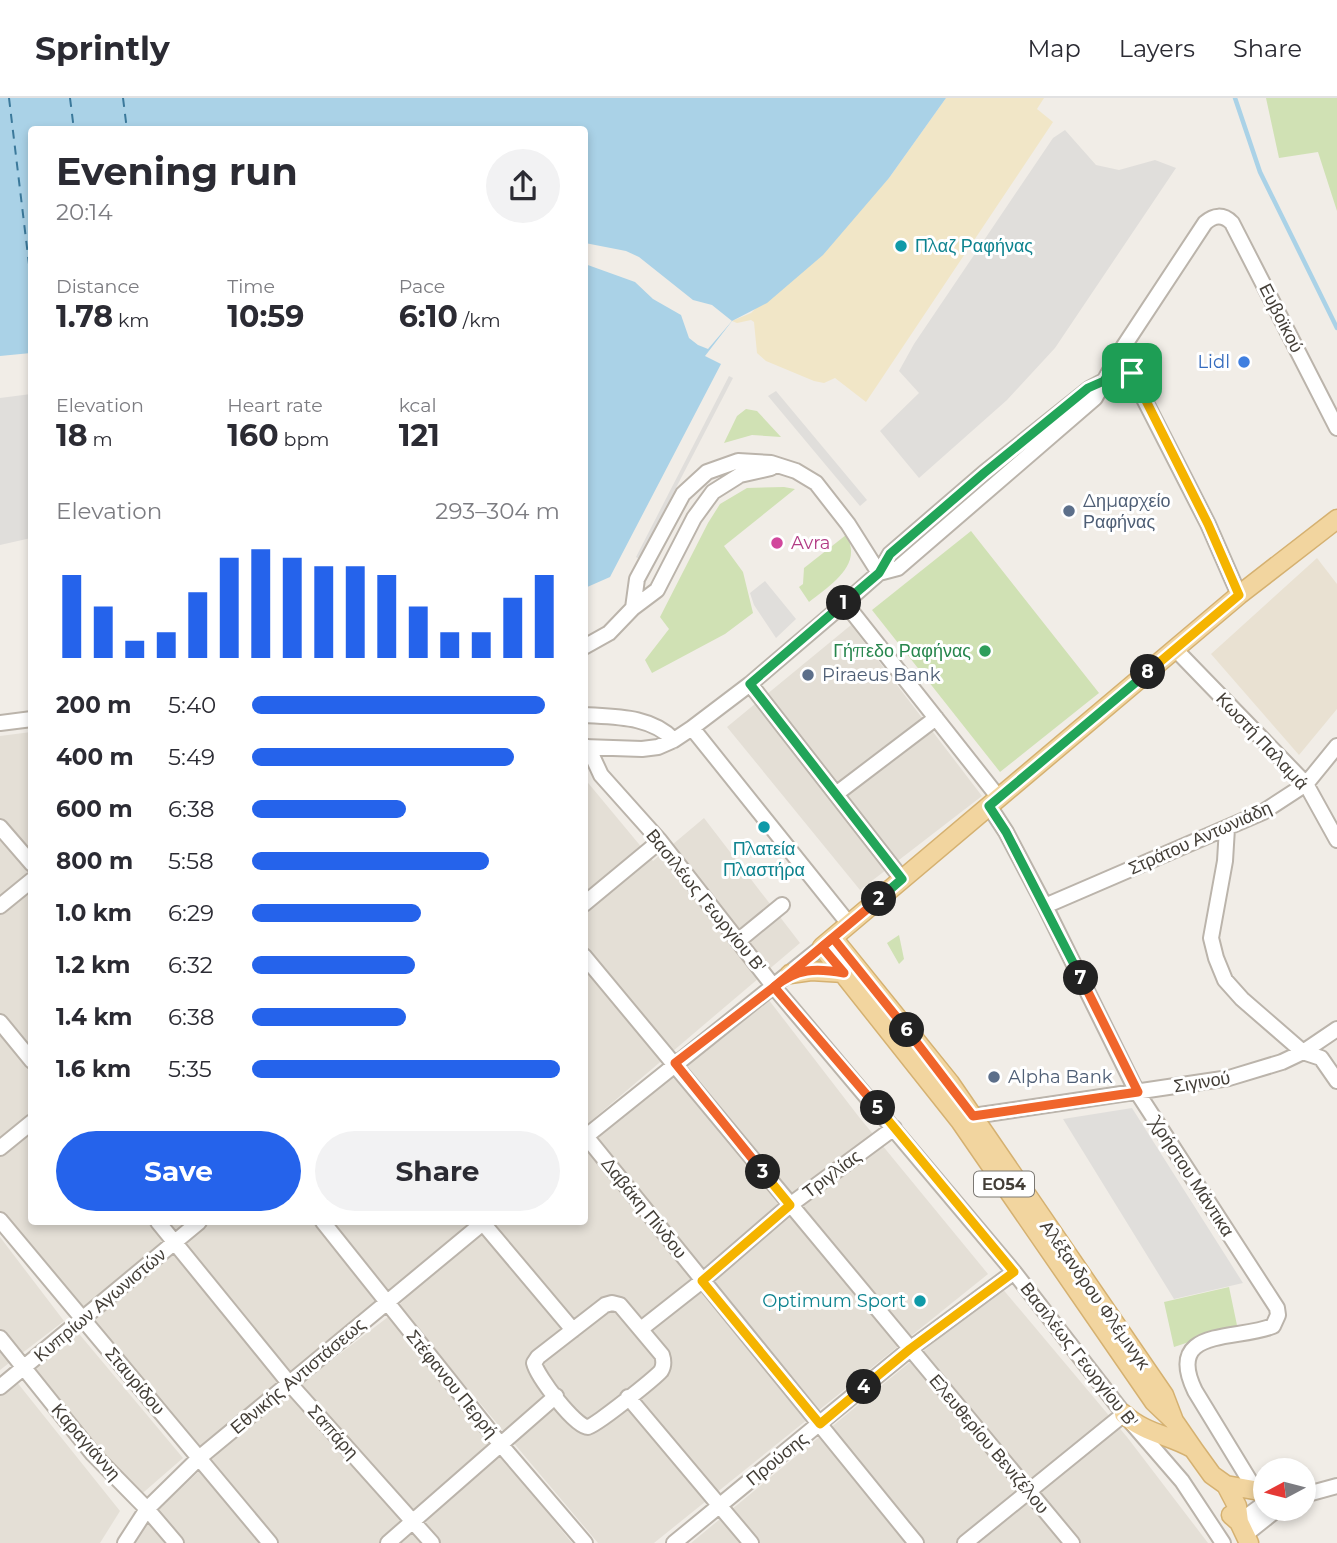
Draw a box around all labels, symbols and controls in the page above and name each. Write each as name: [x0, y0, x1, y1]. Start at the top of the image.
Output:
text: Sprintly: [35, 28, 170, 68]
text: Map: [1027, 34, 1081, 63]
text: Layers: [1119, 34, 1195, 63]
text: Share: [1233, 34, 1302, 63]
text: Evening run: [56, 148, 298, 195]
button: share: [486, 149, 560, 223]
text: 20:14: [56, 198, 113, 226]
place label: Πλαζ Ραφήνας: [915, 235, 1033, 257]
marker: Πλαζ Ραφήνας: [893, 238, 909, 254]
text: Distance: [56, 275, 139, 298]
text: Time: [227, 275, 275, 298]
text: Pace: [399, 275, 445, 298]
street label: Ευβοϊκού: [1254, 280, 1308, 356]
text: 1.78: [56, 298, 113, 335]
text: 10:59: [227, 298, 304, 335]
text: 6:10: [399, 298, 458, 335]
text: km: [113, 309, 149, 332]
text: /km: [458, 309, 501, 332]
pin: [1102, 343, 1162, 403]
place label: Lidl: [1198, 351, 1230, 373]
icon: arrive: [1113, 354, 1151, 392]
marker: Lidl: [1236, 354, 1252, 370]
text: Elevation: [56, 394, 144, 417]
text: Heart rate: [227, 394, 323, 417]
text: kcal: [399, 394, 437, 417]
text: 18: [56, 417, 88, 454]
text: 160: [227, 417, 279, 454]
text: 121: [399, 417, 440, 454]
text: m: [88, 428, 113, 451]
text: bpm: [279, 428, 329, 451]
place label: Δημαρχείο Ραφήνας: [1083, 490, 1170, 533]
text: Elevation: [56, 497, 162, 525]
text: 293–304 m: [435, 497, 560, 525]
marker: Δημαρχείο Ραφήνας: [1061, 503, 1077, 519]
place label: Avra: [791, 532, 830, 554]
marker: Avra: [769, 535, 785, 551]
pin: 1: [826, 586, 862, 620]
text: 1: [840, 591, 847, 614]
place label: Γήπεδο Ραφήνας: [833, 640, 971, 662]
marker: Γήπεδο Ραφήνας: [977, 643, 993, 659]
pin: 8: [1130, 654, 1166, 690]
text: 8: [1141, 660, 1154, 683]
place label: Piraeus Bank: [822, 664, 941, 686]
marker: Piraeus Bank: [800, 667, 816, 683]
street label: Κωστή Παλαμά: [1211, 688, 1313, 794]
text: 200 m: [56, 691, 131, 719]
text: 5:40: [168, 691, 216, 719]
text: 400 m: [56, 743, 134, 771]
text: 5:49: [168, 743, 215, 771]
text: 600 m: [56, 795, 133, 823]
text: 6:38: [168, 795, 215, 823]
street label: Στράτου Αντωνιάδη: [1125, 797, 1275, 879]
marker: Πλατεία Πλαστήρα: [756, 819, 772, 835]
street label: Βασιλέως Γεωργίου Β': [641, 825, 771, 977]
place label: Πλατεία Πλαστήρα: [723, 838, 805, 881]
text: 800 m: [56, 847, 133, 875]
text: 5:58: [168, 847, 214, 875]
pin: 2: [862, 882, 896, 916]
text: 2: [873, 887, 884, 910]
text: 1.0 km: [56, 899, 132, 927]
text: 6:29: [168, 899, 214, 927]
text: 1.2 km: [56, 951, 130, 979]
text: 6:32: [168, 951, 213, 979]
pin: 7: [1064, 960, 1098, 996]
text: 7: [1075, 966, 1086, 989]
text: 1.4 km: [56, 1003, 133, 1031]
text: 6:38: [168, 1003, 215, 1031]
pin: 6: [890, 1012, 925, 1048]
text: 6: [900, 1018, 913, 1041]
text: 1.6 km: [56, 1055, 131, 1083]
text: 5:35: [168, 1055, 212, 1083]
place label: Alpha Bank: [1008, 1066, 1113, 1088]
street label: Σιγινού: [1172, 1067, 1232, 1097]
marker: Alpha Bank: [986, 1069, 1002, 1085]
pin: 5: [860, 1090, 896, 1126]
text: 5: [872, 1096, 883, 1119]
street label: Χρήστου Μάντικα: [1144, 1111, 1239, 1241]
button: Save: [56, 1131, 301, 1211]
button: Share: [315, 1131, 560, 1211]
street label: Τριγλίας: [799, 1145, 866, 1203]
street label: Δαβάκη Πίνδου: [597, 1153, 691, 1263]
pin: 3: [746, 1154, 780, 1190]
text: 3: [757, 1160, 768, 1183]
road number: ΕΟ54: [974, 1172, 1034, 1196]
street label: Αλέξανδρου Φλέμινγκ: [1035, 1216, 1155, 1375]
street label: Κυπρίων Αγωνιστών: [29, 1243, 171, 1367]
street label: Βασιλέως Γεωργίου Β': [1015, 1278, 1143, 1432]
place label: Optimum Sport: [762, 1290, 906, 1312]
marker: Optimum Sport: [912, 1293, 928, 1309]
street label: Εθνικής Αντιστάσεως: [226, 1313, 370, 1439]
street label: Στέφανου Περρή: [402, 1326, 502, 1442]
street label: Σταυρίδου: [100, 1343, 170, 1419]
pin: 4: [846, 1370, 882, 1404]
street label: Ελευθερίου Βενιζέλου: [924, 1370, 1054, 1518]
text: 4: [857, 1375, 870, 1398]
street label: Καραγιάννη: [47, 1399, 125, 1485]
street label: Σαπάρη: [303, 1400, 363, 1464]
street label: Προύσης: [742, 1427, 812, 1490]
north arrow: [1253, 1458, 1316, 1521]
map controls: [1253, 1458, 1316, 1521]

